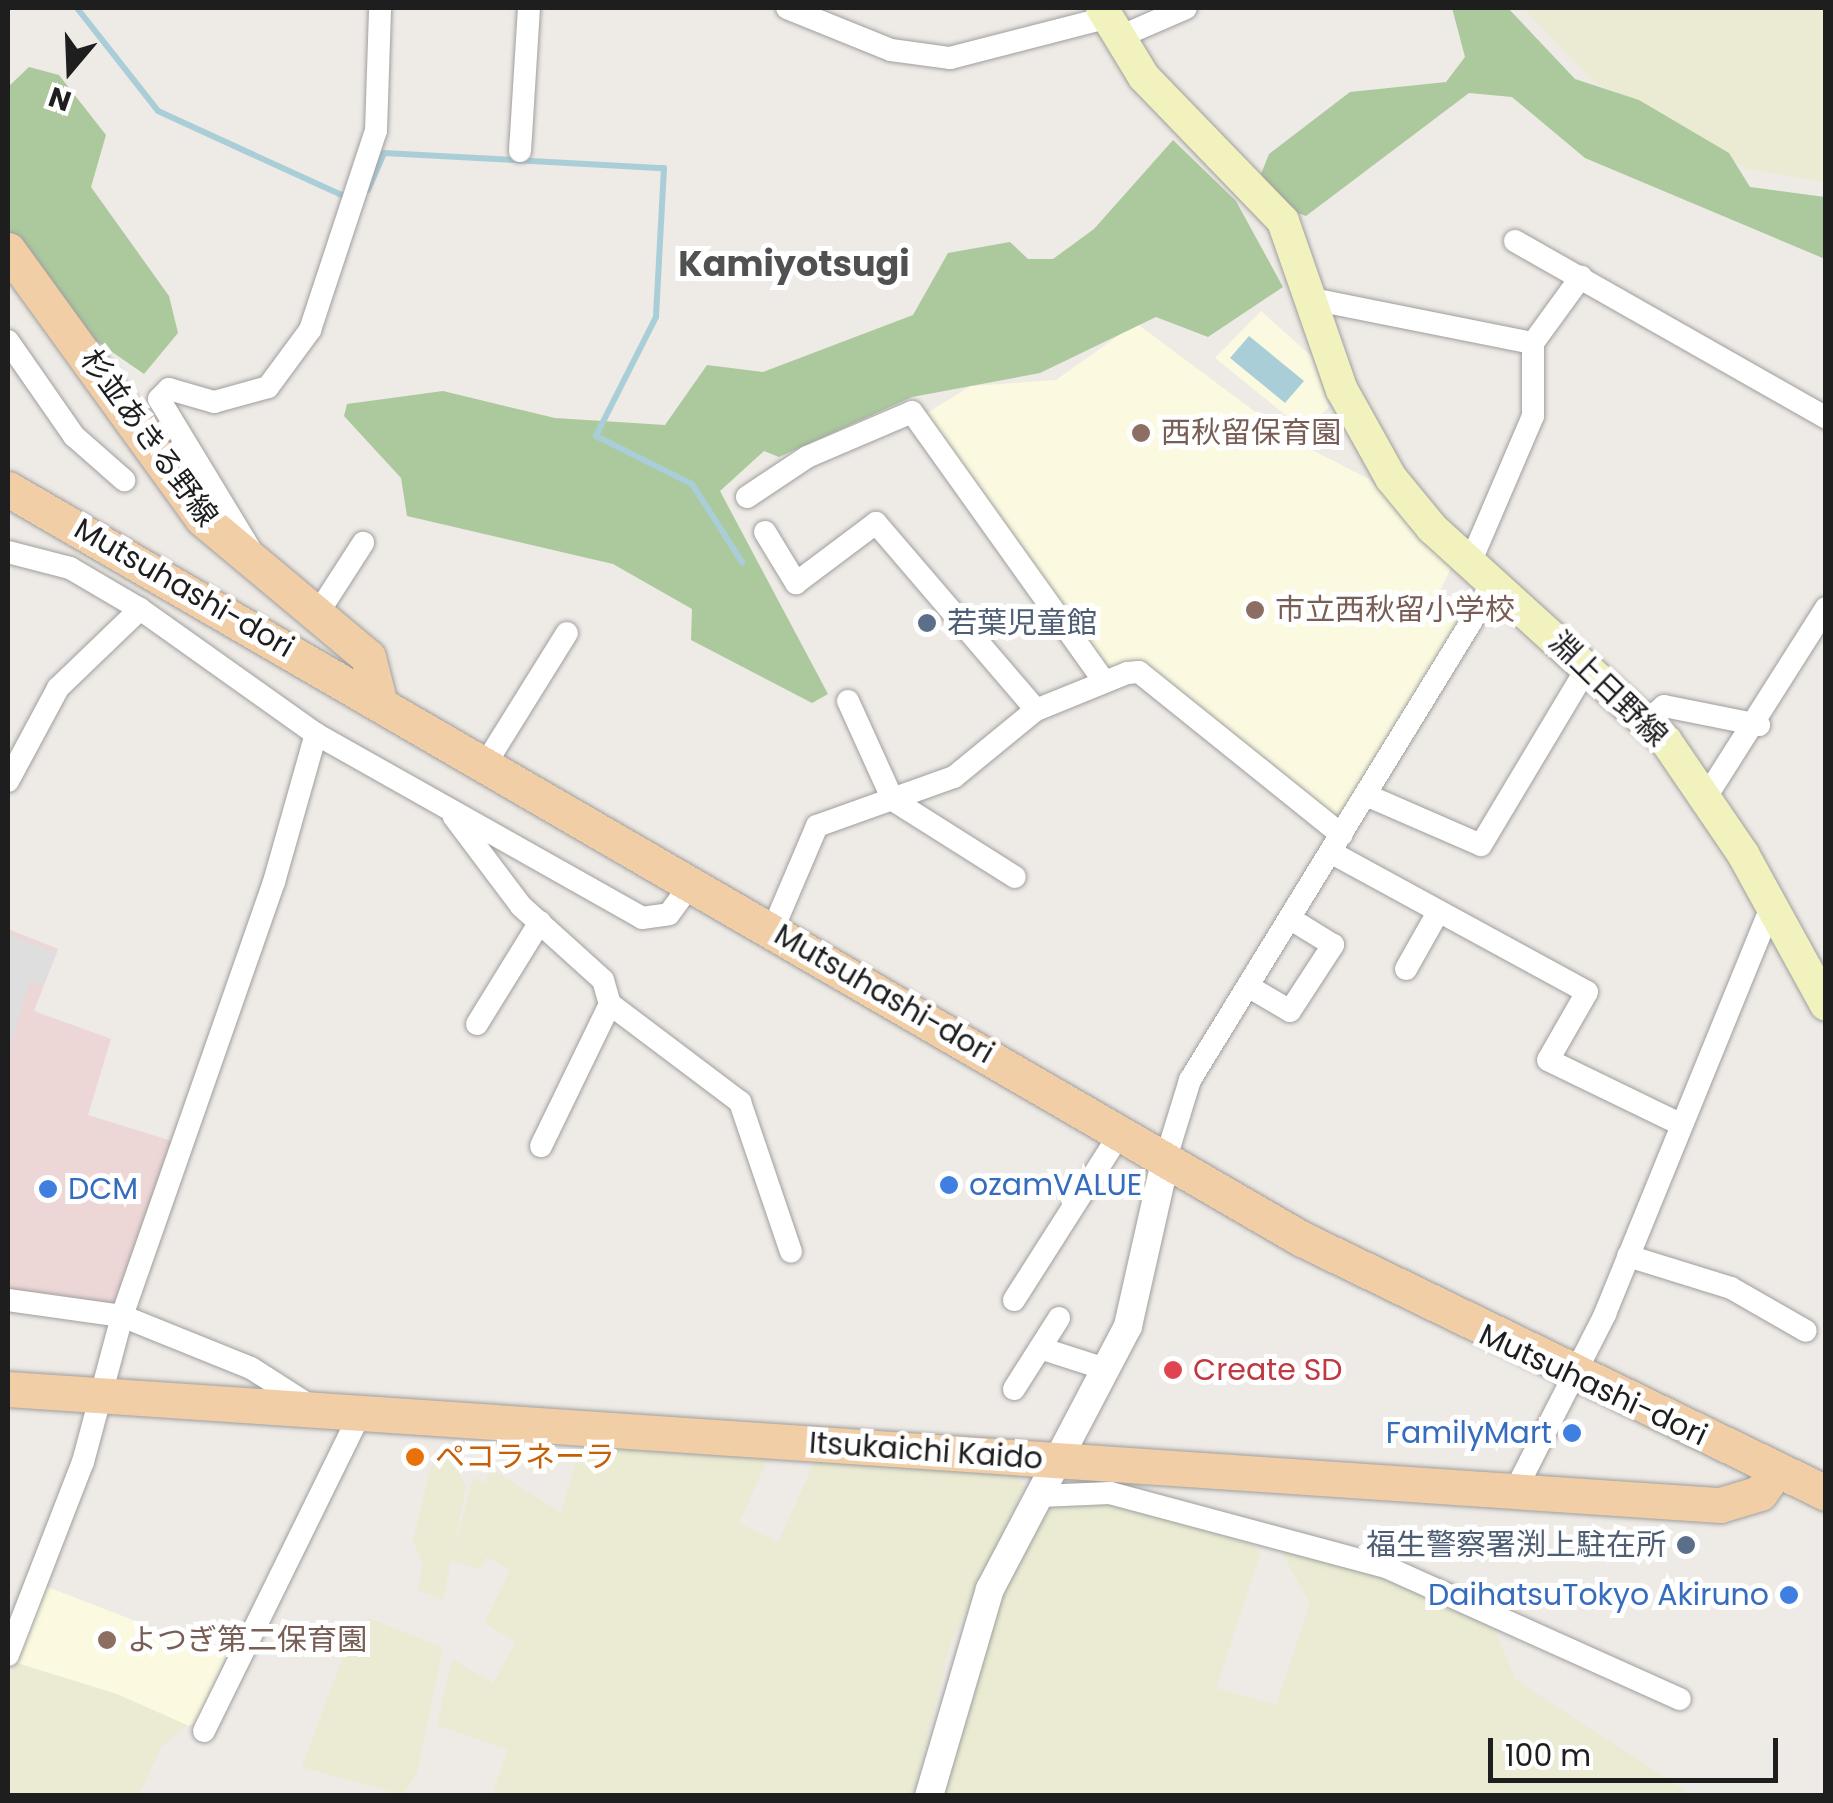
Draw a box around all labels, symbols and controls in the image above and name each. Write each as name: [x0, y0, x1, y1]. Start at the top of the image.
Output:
north arrow: [20, 20, 120, 120]
text: N: [44, 77, 76, 121]
district label: Kamiyotsugi: [678, 243, 910, 285]
street label: 杉並あきる野線: [73, 342, 225, 534]
place label: 西秋留保育園: [1161, 415, 1341, 451]
marker: 西秋留保育園: [1130, 422, 1152, 444]
street label: Mutsuhashi-dori: [68, 511, 300, 665]
place label: 市立西秋留小学校: [1275, 592, 1515, 628]
marker: 市立西秋留小学校: [1244, 599, 1266, 621]
place label: 若葉児童館: [947, 605, 1097, 641]
marker: 若葉児童館: [916, 612, 938, 634]
street label: 淵上日野線: [1542, 624, 1674, 754]
street label: Mutsuhashi-dori: [768, 917, 1000, 1071]
place label: ozamVALUE: [969, 1167, 1142, 1203]
place label: DCM: [68, 1171, 138, 1207]
marker: ozamVALUE: [938, 1174, 960, 1196]
marker: DCM: [37, 1178, 59, 1200]
street label: Mutsuhashi-dori: [1473, 1316, 1713, 1454]
place label: Create SD: [1193, 1352, 1343, 1388]
marker: Create SD: [1162, 1359, 1184, 1381]
place label: FamilyMart: [1386, 1415, 1552, 1451]
marker: FamilyMart: [1561, 1422, 1583, 1444]
street label: Itsukaichi Kaido: [808, 1425, 1044, 1477]
place label: ペコラネーラ: [435, 1439, 615, 1475]
marker: ペコラネーラ: [404, 1446, 426, 1468]
place label: 福生警察署渕上駐在所: [1366, 1527, 1666, 1563]
marker: 福生警察署渕上駐在所: [1675, 1534, 1697, 1556]
place label: DaihatsuTokyo Akiruno: [1428, 1577, 1769, 1613]
marker: DaihatsuTokyo Akiruno: [1778, 1584, 1800, 1606]
place label: よつぎ第二保育園: [127, 1622, 367, 1658]
marker: よつぎ第二保育園: [96, 1629, 118, 1651]
scale bar: [1493, 1718, 1783, 1780]
text: 100 m: [1505, 1734, 1591, 1777]

